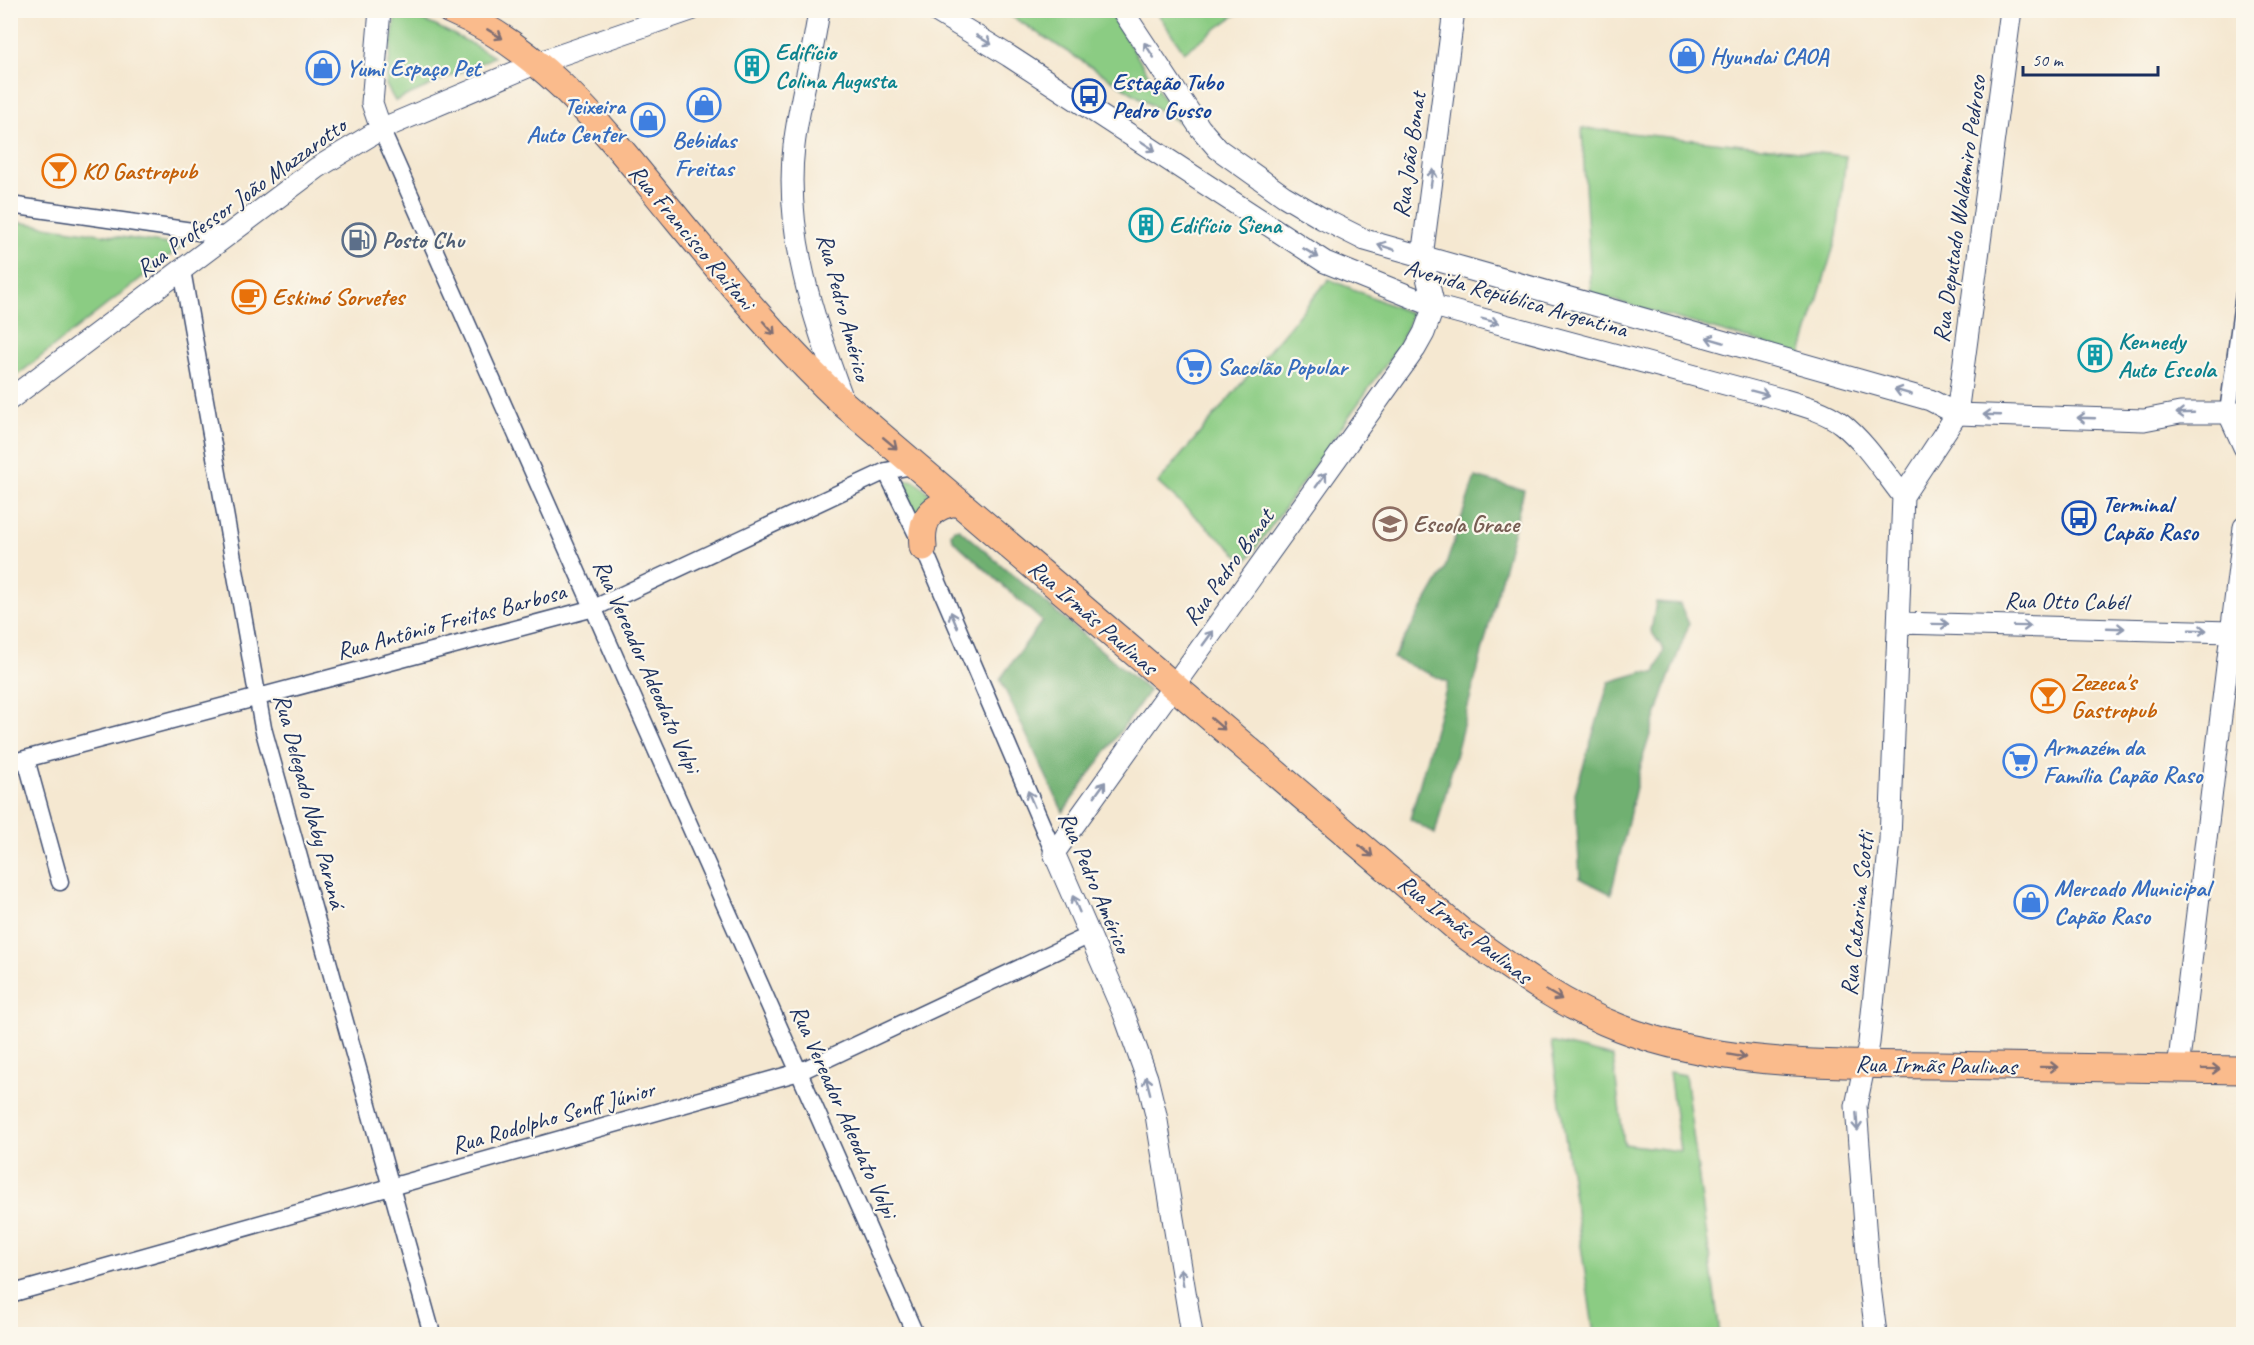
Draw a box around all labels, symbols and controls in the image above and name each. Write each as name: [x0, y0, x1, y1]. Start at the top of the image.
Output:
one-way arrow: [486, 29, 503, 41]
one-way arrow: [975, 34, 992, 46]
place label: Edifício Colina Augusta: [775, 37, 898, 95]
shop icon: Hyundai CAOA: [1669, 38, 1705, 74]
scale bar: [2023, 39, 2158, 77]
place label: Hyundai CAOA: [1710, 41, 1830, 71]
one-way arrow: [1142, 42, 1154, 59]
building icon: Edifício Colina Augusta: [734, 48, 770, 84]
text: 50 m: [2032, 49, 2065, 71]
shop icon: Yumi Espaço Pet: [305, 50, 341, 86]
place label: Yumi Espaço Pet: [346, 53, 483, 83]
place label: Estação Tubo Pedro Gusso: [1112, 67, 1225, 125]
street label: Rua Deputado Waldemiro Pedroso: [1925, 72, 1993, 344]
bus stop icon: Estação Tubo Pedro Gusso: [1071, 78, 1107, 114]
shop icon: Bebidas Freitas: [686, 87, 722, 123]
street label: Rua João Bonat: [1385, 88, 1433, 220]
place label: Teixeira Auto Center: [527, 91, 627, 149]
shop icon: Teixeira Auto Center: [630, 102, 666, 138]
street label: Rua Professor João Mazzarotto: [130, 109, 354, 283]
place label: Bebidas Freitas: [672, 125, 739, 183]
one-way arrow: [1139, 140, 1156, 153]
bar icon: KO Gastropub: [41, 153, 77, 189]
place label: KO Gastropub: [82, 156, 198, 186]
street label: Rua Francisco Raitani: [622, 158, 764, 319]
one-way arrow: [1427, 169, 1438, 189]
building icon: Edifício Siena: [1128, 207, 1164, 243]
place label: Edifício Siena: [1169, 210, 1283, 240]
fuel station icon: Posto Chu: [341, 222, 377, 258]
place label: Posto Chu: [382, 225, 466, 255]
street label: Rua Pedro Américo: [810, 230, 879, 386]
one-way arrow: [1377, 241, 1396, 252]
one-way arrow: [1302, 248, 1319, 260]
street label: Avenida República Argentina: [1401, 252, 1632, 345]
cafe icon: Eskimó Sorvetes: [231, 279, 267, 315]
place label: Eskimó Sorvetes: [272, 282, 407, 312]
one-way arrow: [1480, 315, 1499, 327]
one-way arrow: [762, 320, 776, 335]
place label: Kennedy Auto Escola: [2118, 326, 2218, 384]
one-way arrow: [1706, 334, 1725, 345]
building icon: Kennedy Auto Escola: [2077, 337, 2113, 373]
supermarket icon: Sacolão Popular: [1176, 349, 1212, 385]
place label: Sacolão Popular: [1217, 352, 1349, 382]
one-way arrow: [1894, 386, 1913, 398]
one-way arrow: [1750, 388, 1769, 399]
one-way arrow: [2176, 407, 2196, 419]
one-way arrow: [1982, 409, 2002, 421]
one-way arrow: [2076, 412, 2096, 424]
one-way arrow: [882, 436, 897, 450]
one-way arrow: [1315, 472, 1327, 488]
place label: Terminal Capão Raso: [2102, 489, 2200, 547]
bus stop icon: Terminal Capão Raso: [2061, 500, 2097, 536]
street label: Rua Pedro Bonat: [1176, 501, 1282, 631]
school or university icon: Escola Grace: [1372, 506, 1408, 542]
place label: Escola Grace: [1413, 509, 1521, 539]
street label: Rua Irmãs Paulinas: [1022, 553, 1166, 683]
street label: Rua Vereador Adeodato Volpi: [586, 555, 709, 780]
street label: Rua Antônio Freitas Barbosa: [333, 576, 570, 666]
street label: Rua Otto Cabél: [2004, 585, 2132, 617]
one-way arrow: [948, 611, 959, 629]
one-way arrow: [1929, 618, 1949, 629]
one-way arrow: [2012, 620, 2032, 631]
one-way arrow: [2105, 622, 2125, 634]
one-way arrow: [2188, 625, 2208, 636]
one-way arrow: [1202, 631, 1214, 647]
place label: Zezeca's Gastropub: [2071, 667, 2157, 725]
bar icon: Zezeca's Gastropub: [2030, 678, 2066, 714]
street label: Rua Delegado Naby Paraná: [267, 691, 354, 914]
one-way arrow: [1210, 717, 1225, 731]
place label: Armazém da Família Capão Raso: [2043, 732, 2205, 790]
supermarket icon: Armazém da Família Capão Raso: [2002, 743, 2038, 779]
one-way arrow: [1094, 781, 1106, 797]
one-way arrow: [1025, 791, 1036, 809]
street label: Rua Pedro Américo: [1052, 807, 1139, 960]
street label: Rua Catarina Scotti: [1833, 828, 1881, 997]
one-way arrow: [1358, 844, 1373, 858]
street label: Rua Irmãs Paulinas: [1392, 868, 1540, 992]
place label: Mercado Municipal Capão Raso: [2054, 873, 2215, 931]
shop icon: Mercado Municipal Capão Raso: [2013, 884, 2049, 920]
one-way arrow: [1070, 895, 1081, 914]
one-way arrow: [1545, 989, 1562, 1001]
street label: Rua Vereador Adeodato Volpi: [783, 1000, 906, 1225]
street label: Rua Irmãs Paulinas: [1855, 1049, 2020, 1081]
one-way arrow: [1727, 1051, 1747, 1062]
one-way arrow: [2038, 1061, 2058, 1073]
one-way arrow: [2200, 1064, 2220, 1075]
street label: Rua Rodolpho Senff Júnior: [448, 1073, 660, 1160]
one-way arrow: [1142, 1076, 1154, 1095]
one-way arrow: [1852, 1111, 1863, 1131]
one-way arrow: [1177, 1267, 1188, 1287]

